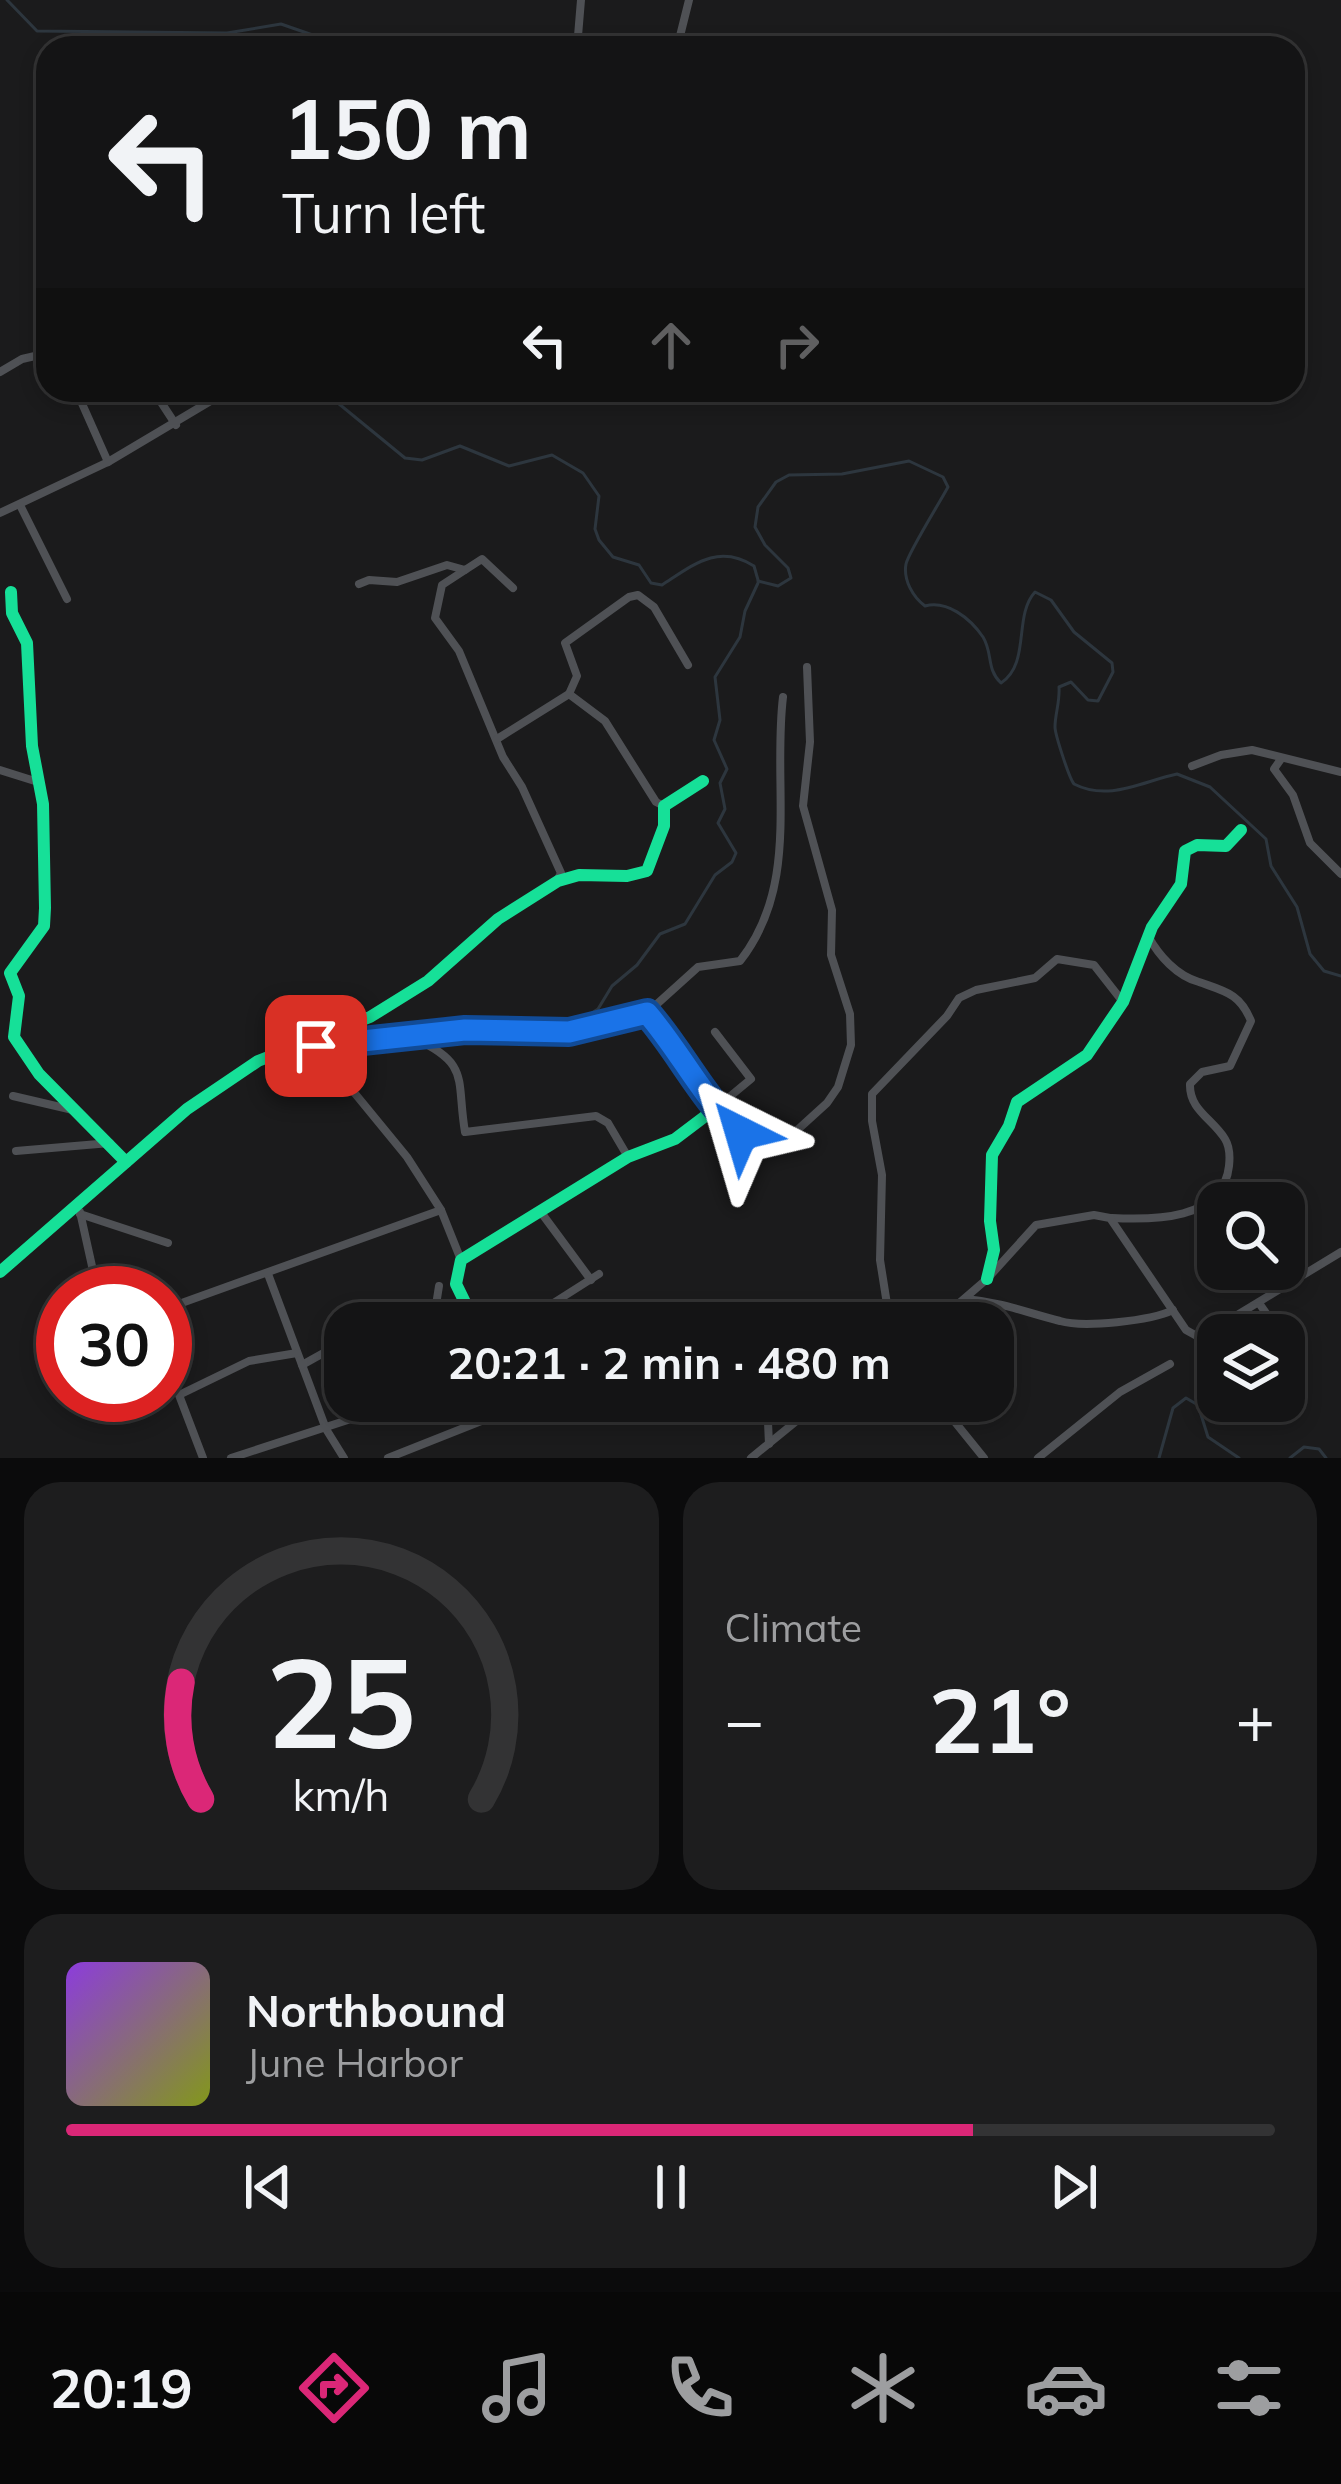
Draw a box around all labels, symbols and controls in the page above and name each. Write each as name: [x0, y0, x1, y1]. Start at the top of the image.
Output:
text: 150 m: [282, 75, 532, 180]
icon: left: [84, 84, 240, 240]
text: Turn left: [282, 179, 485, 247]
icon: left: [512, 312, 578, 378]
icon: ahead: [638, 312, 704, 378]
icon: right: [764, 312, 830, 378]
pin: [265, 995, 367, 1097]
icon: arrive: [283, 1013, 349, 1079]
position arrow: [678, 1070, 804, 1196]
map controls: [1197, 1182, 1305, 1422]
button: search: [1197, 1182, 1305, 1290]
speed limit sign: 30: [36, 1266, 192, 1422]
button: layers: [1197, 1314, 1305, 1422]
text: 20:21 · 2 min · 480 m: [447, 1334, 891, 1390]
text: Climate: [725, 1603, 862, 1652]
text: 25: [266, 1623, 416, 1779]
text: 21°: [929, 1663, 1071, 1776]
text: −: [725, 1678, 764, 1761]
text: +: [1235, 1678, 1275, 1761]
text: km/h: [293, 1768, 390, 1822]
text: Northbound: [246, 1982, 506, 2038]
text: June Harbor: [246, 2038, 463, 2087]
icon: previous: [235, 2154, 301, 2220]
icon: pause: [638, 2154, 704, 2220]
icon: next: [1041, 2154, 1107, 2220]
icon: directions: [292, 2346, 376, 2430]
icon: music: [475, 2346, 559, 2430]
icon: phone: [658, 2346, 742, 2430]
icon: climate: [841, 2346, 925, 2430]
icon: car: [1024, 2346, 1108, 2430]
icon: filters: [1207, 2346, 1291, 2430]
text: 20:19: [50, 2354, 193, 2422]

